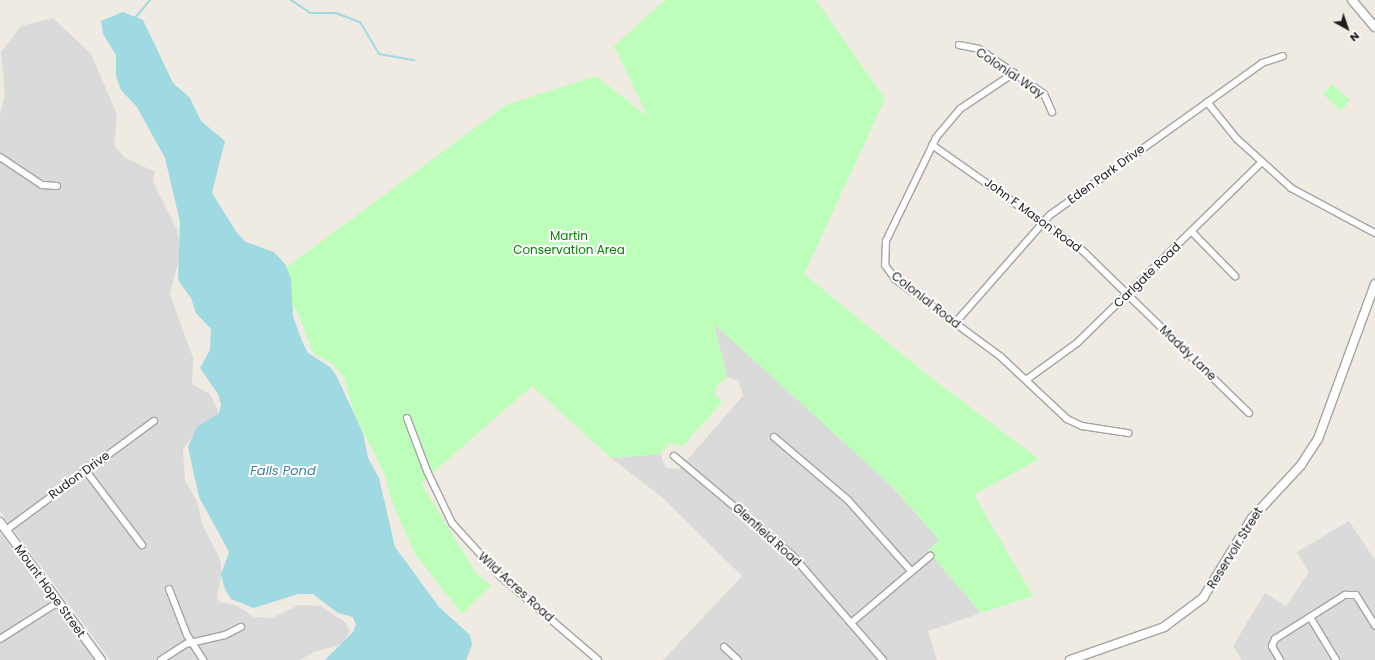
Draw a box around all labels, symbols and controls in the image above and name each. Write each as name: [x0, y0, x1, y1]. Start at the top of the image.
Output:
north arrow: [1327, 8, 1367, 48]
text: N: [1346, 28, 1363, 46]
street label: Colonial Way: [973, 45, 1047, 101]
street label: Eden Park Drive: [1065, 141, 1147, 207]
street label: John F Mason Road: [982, 175, 1084, 255]
park label: Martin Conservation Area: [513, 229, 625, 257]
street label: Carlgate Road: [1111, 240, 1183, 310]
street label: Colonial Road: [889, 269, 963, 331]
street label: Maddy Lane: [1157, 322, 1219, 384]
street label: Rudon Drive: [46, 448, 112, 502]
water label: Falls Pond: [250, 463, 316, 479]
street label: Glenfield Road: [730, 500, 804, 570]
street label: Reservoir Street: [1204, 505, 1266, 591]
street label: Mount Hope Street: [12, 542, 88, 640]
street label: Wild Acres Road: [475, 549, 557, 625]

